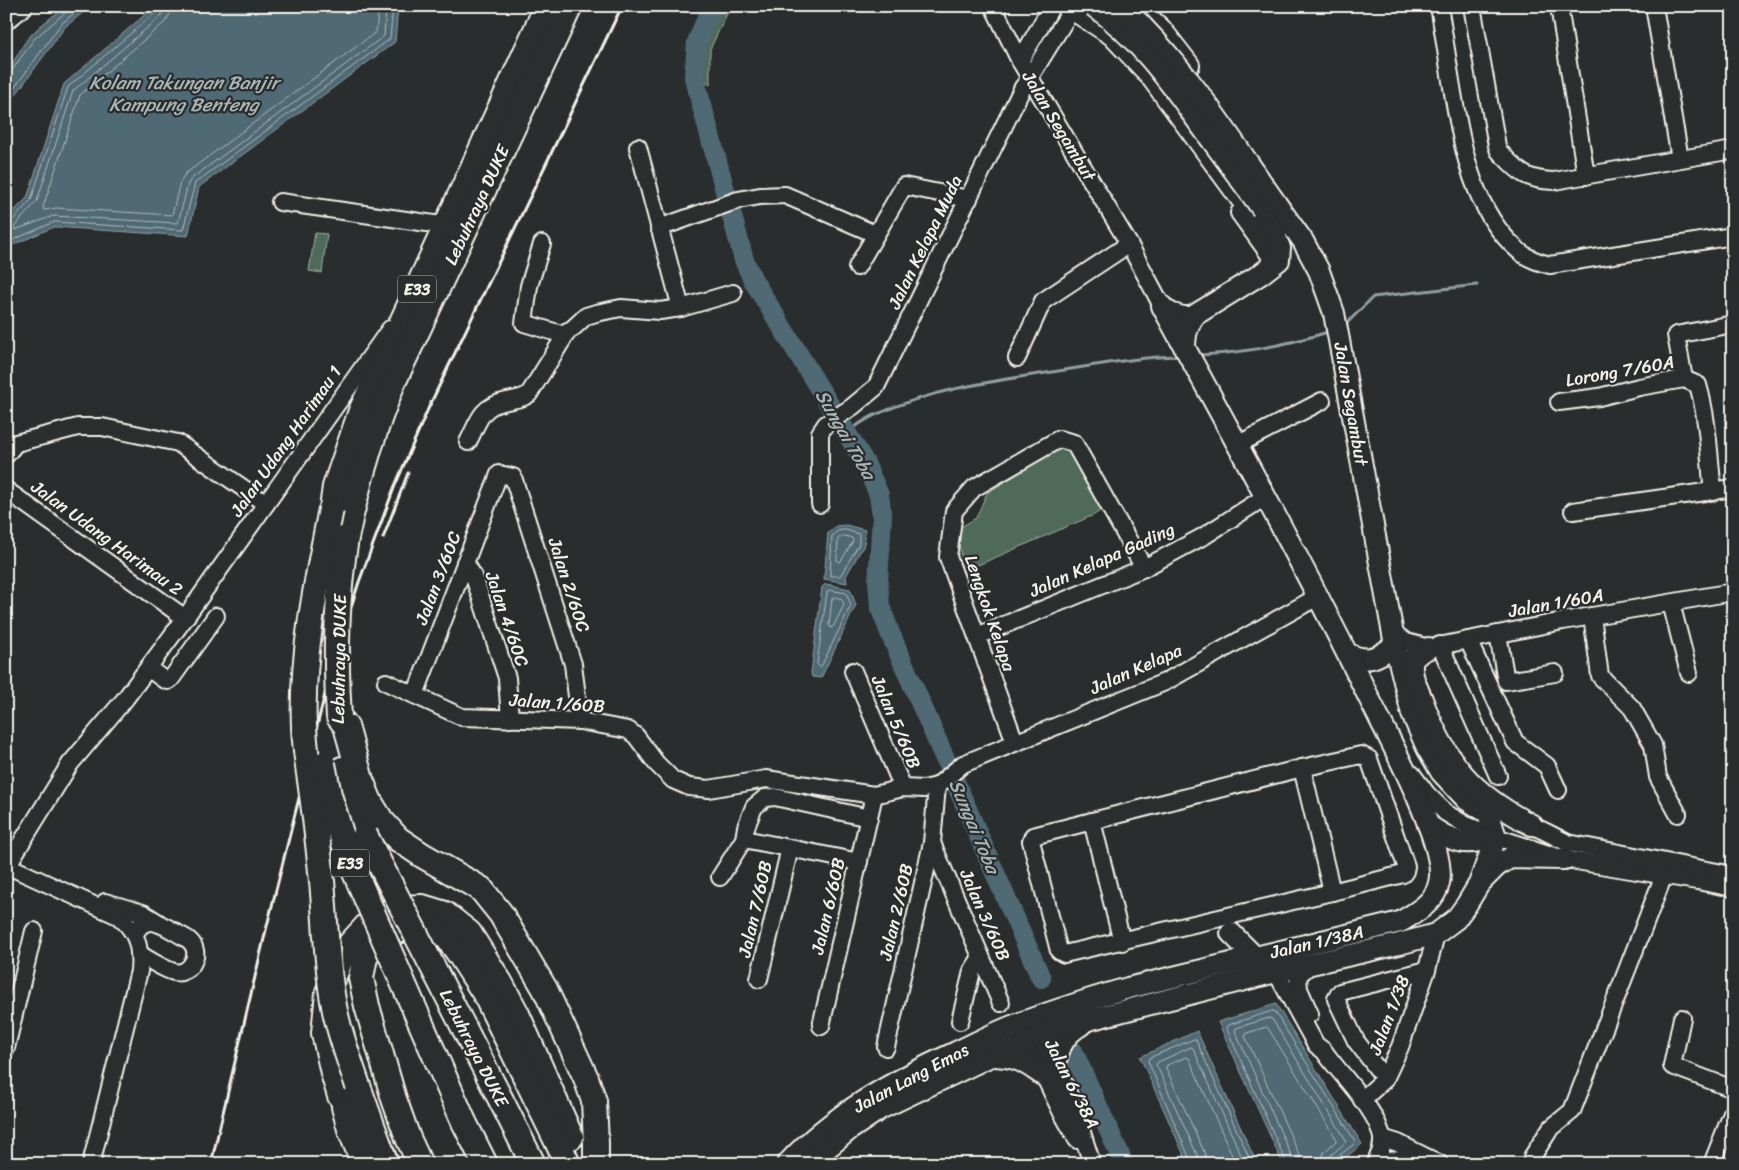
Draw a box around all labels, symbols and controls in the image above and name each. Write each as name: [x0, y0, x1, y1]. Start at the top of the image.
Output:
street label: Jalan Segambut: [1013, 64, 1105, 188]
water label: Kolam Takungan Banjir Kampung Benteng: [89, 66, 282, 121]
street label: Lebuhraya DUKE: [435, 139, 519, 271]
street label: Jalan Kelapa Muda: [878, 169, 971, 315]
road number: E33: [398, 276, 436, 302]
street label: Jalan Segambut: [1324, 339, 1378, 469]
street label: Lorong 7/60A: [1563, 346, 1677, 396]
street label: Jalan Udang Harimau 1: [221, 358, 351, 524]
water label: Sungai Toba: [806, 383, 886, 488]
street label: Jalan Udang Harimau 2: [23, 471, 190, 604]
street label: Jalan Kelapa Gading: [1023, 514, 1180, 607]
street label: Jalan 3/60C: [405, 526, 471, 630]
street label: Jalan 2/60C: [538, 532, 600, 637]
street label: Lengkok Kelapa: [955, 550, 1025, 677]
street label: Jalan 4/60C: [475, 566, 538, 672]
street label: Jalan 1/60A: [1505, 579, 1606, 627]
street label: Lebuhraya DUKE: [322, 593, 356, 724]
street label: Jalan Kelapa: [1084, 634, 1188, 704]
street label: Jalan 5/60B: [862, 669, 930, 774]
street label: Jalan 1/60B: [507, 684, 606, 722]
water label: Sungai Toba: [940, 774, 1010, 881]
road number: E33: [331, 850, 369, 876]
street label: Jalan 6/60B: [801, 855, 855, 958]
street label: Jalan 7/60B: [728, 858, 782, 961]
street label: Jalan 2/60B: [869, 861, 923, 964]
street label: Jalan 3/60B: [950, 863, 1020, 966]
street label: Jalan 1/38A: [1266, 916, 1367, 969]
street label: Jalan 1/38: [1359, 970, 1419, 1061]
street label: Lebuhraya DUKE: [430, 983, 518, 1114]
street label: Jalan 6/38A: [1035, 1032, 1108, 1135]
street label: Jalan Lang Emas: [846, 1034, 975, 1122]

